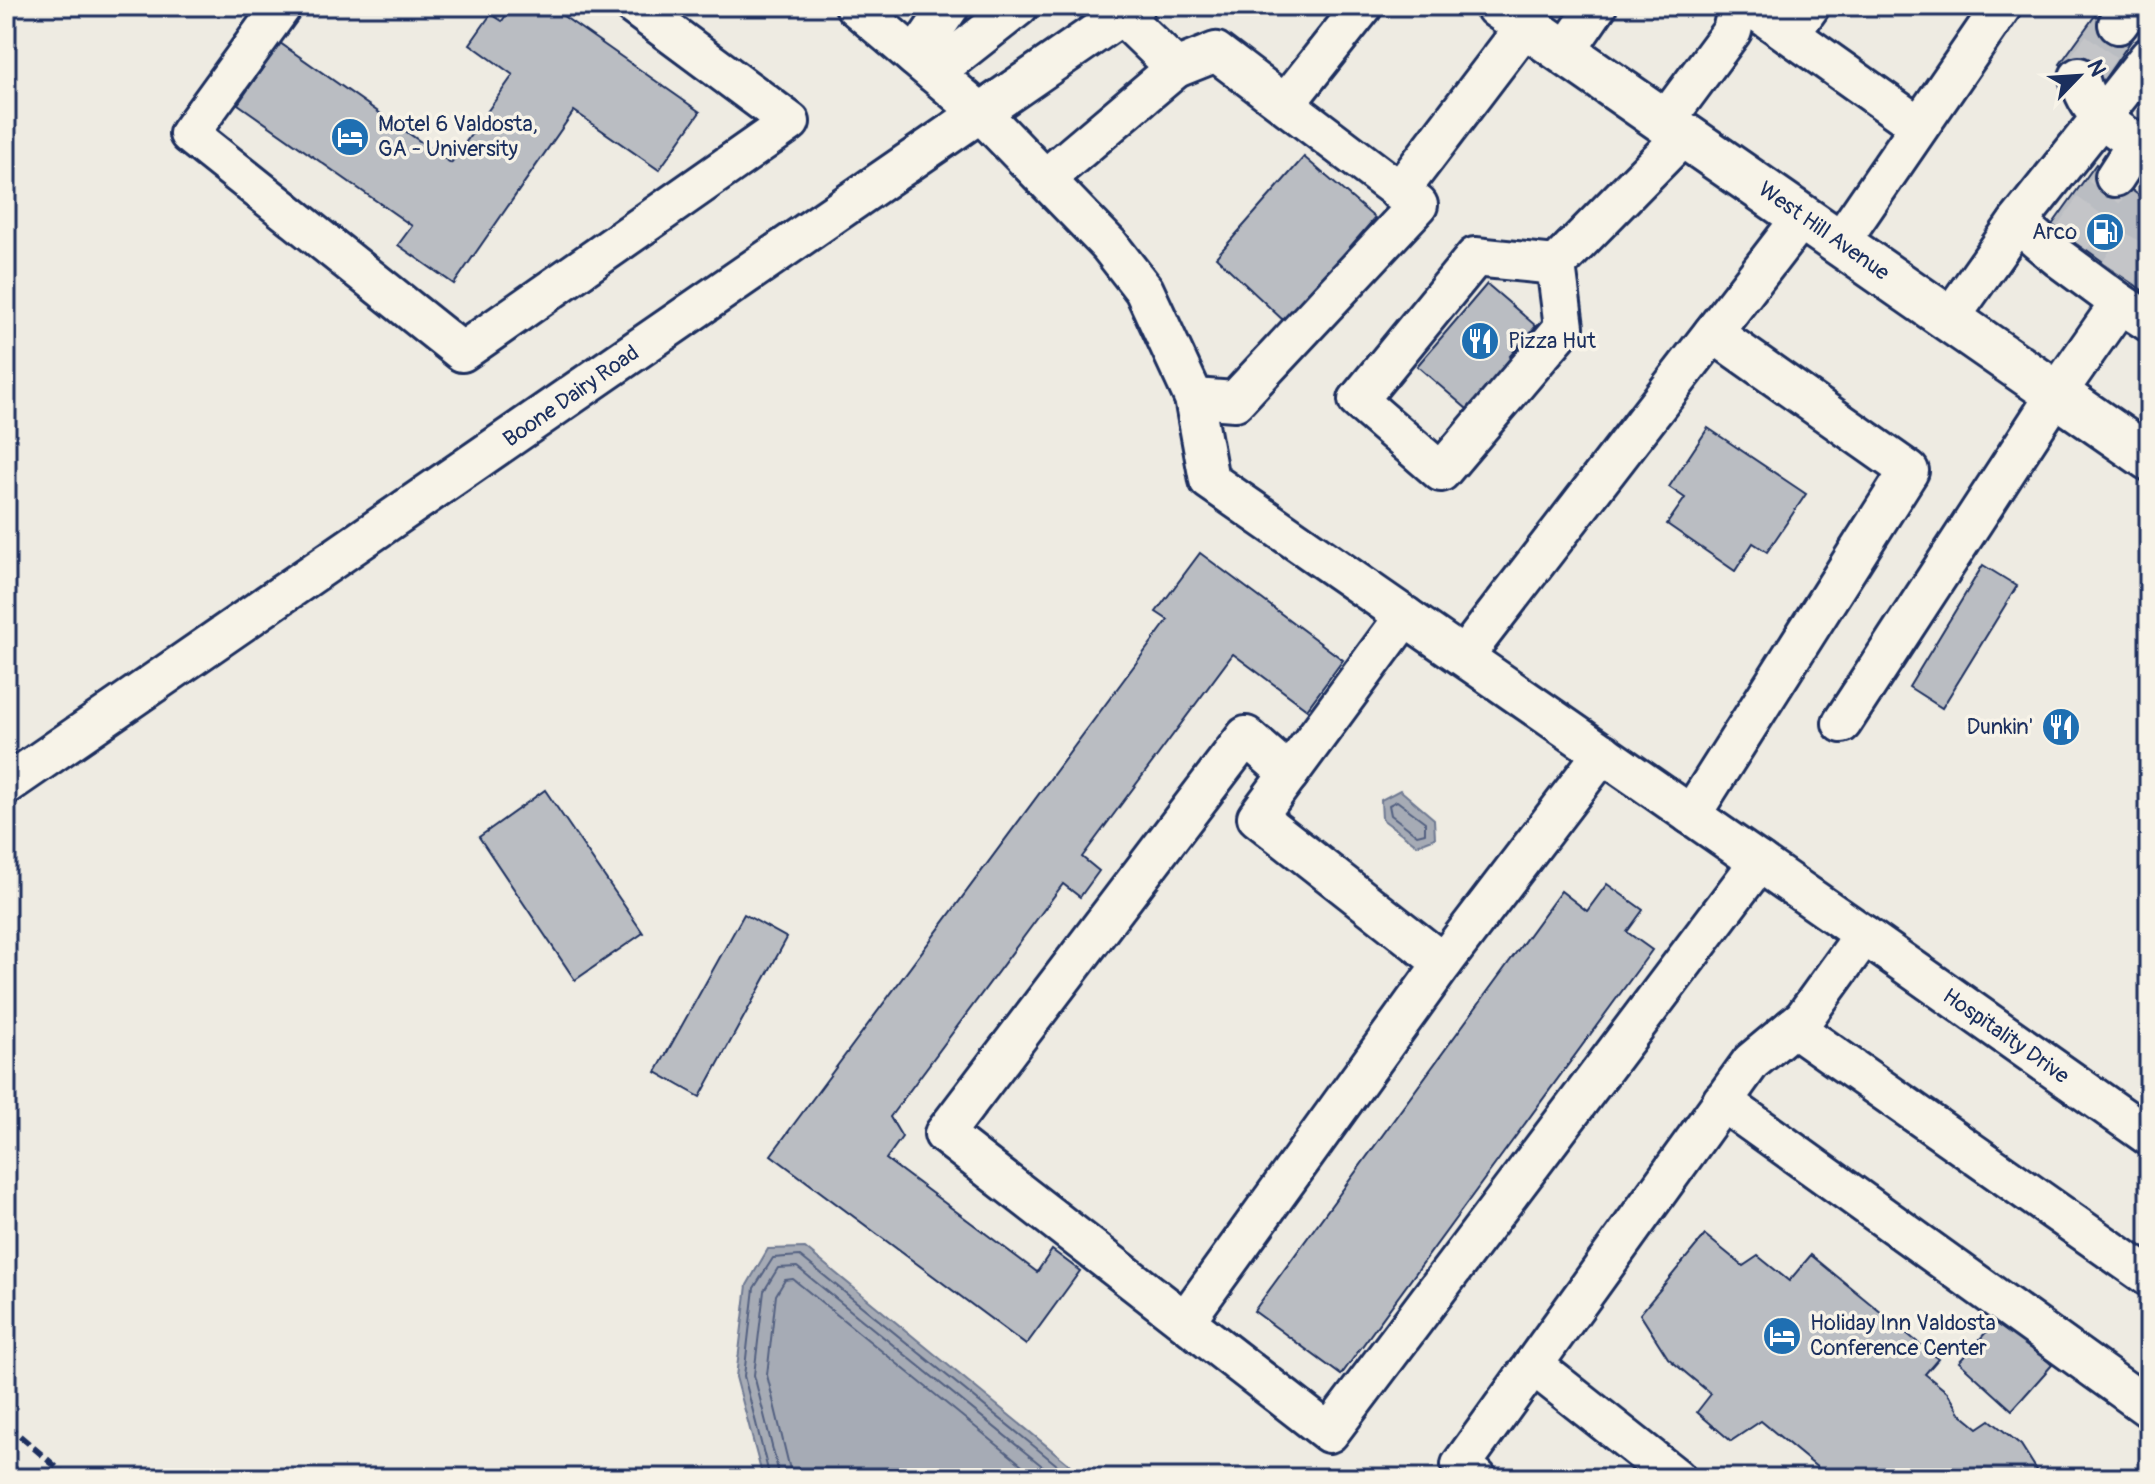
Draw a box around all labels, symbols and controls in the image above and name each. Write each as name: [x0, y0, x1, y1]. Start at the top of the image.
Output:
north arrow: [2039, 36, 2119, 116]
text: N: [2080, 55, 2112, 81]
place label: Motel 6 Valdosta, GA - University: [378, 110, 538, 163]
hotel icon: Motel 6 Valdosta, GA - University: [329, 116, 371, 158]
street label: West Hill Avenue: [1753, 175, 1895, 287]
fuel station icon: Arco: [2084, 211, 2126, 253]
place label: Arco: [2032, 218, 2077, 246]
restaurant icon: Pizza Hut: [1459, 320, 1501, 362]
place label: Pizza Hut: [1508, 327, 1596, 355]
street label: Boone Dairy Road: [498, 339, 644, 453]
restaurant icon: Dunkin': [2040, 706, 2082, 748]
place label: Dunkin': [1966, 713, 2033, 741]
street label: Hospitality Drive: [1937, 982, 2075, 1090]
place label: Holiday Inn Valdosta Conference Center: [1810, 1309, 1996, 1362]
hotel icon: Holiday Inn Valdosta Conference Center: [1761, 1315, 1803, 1357]

